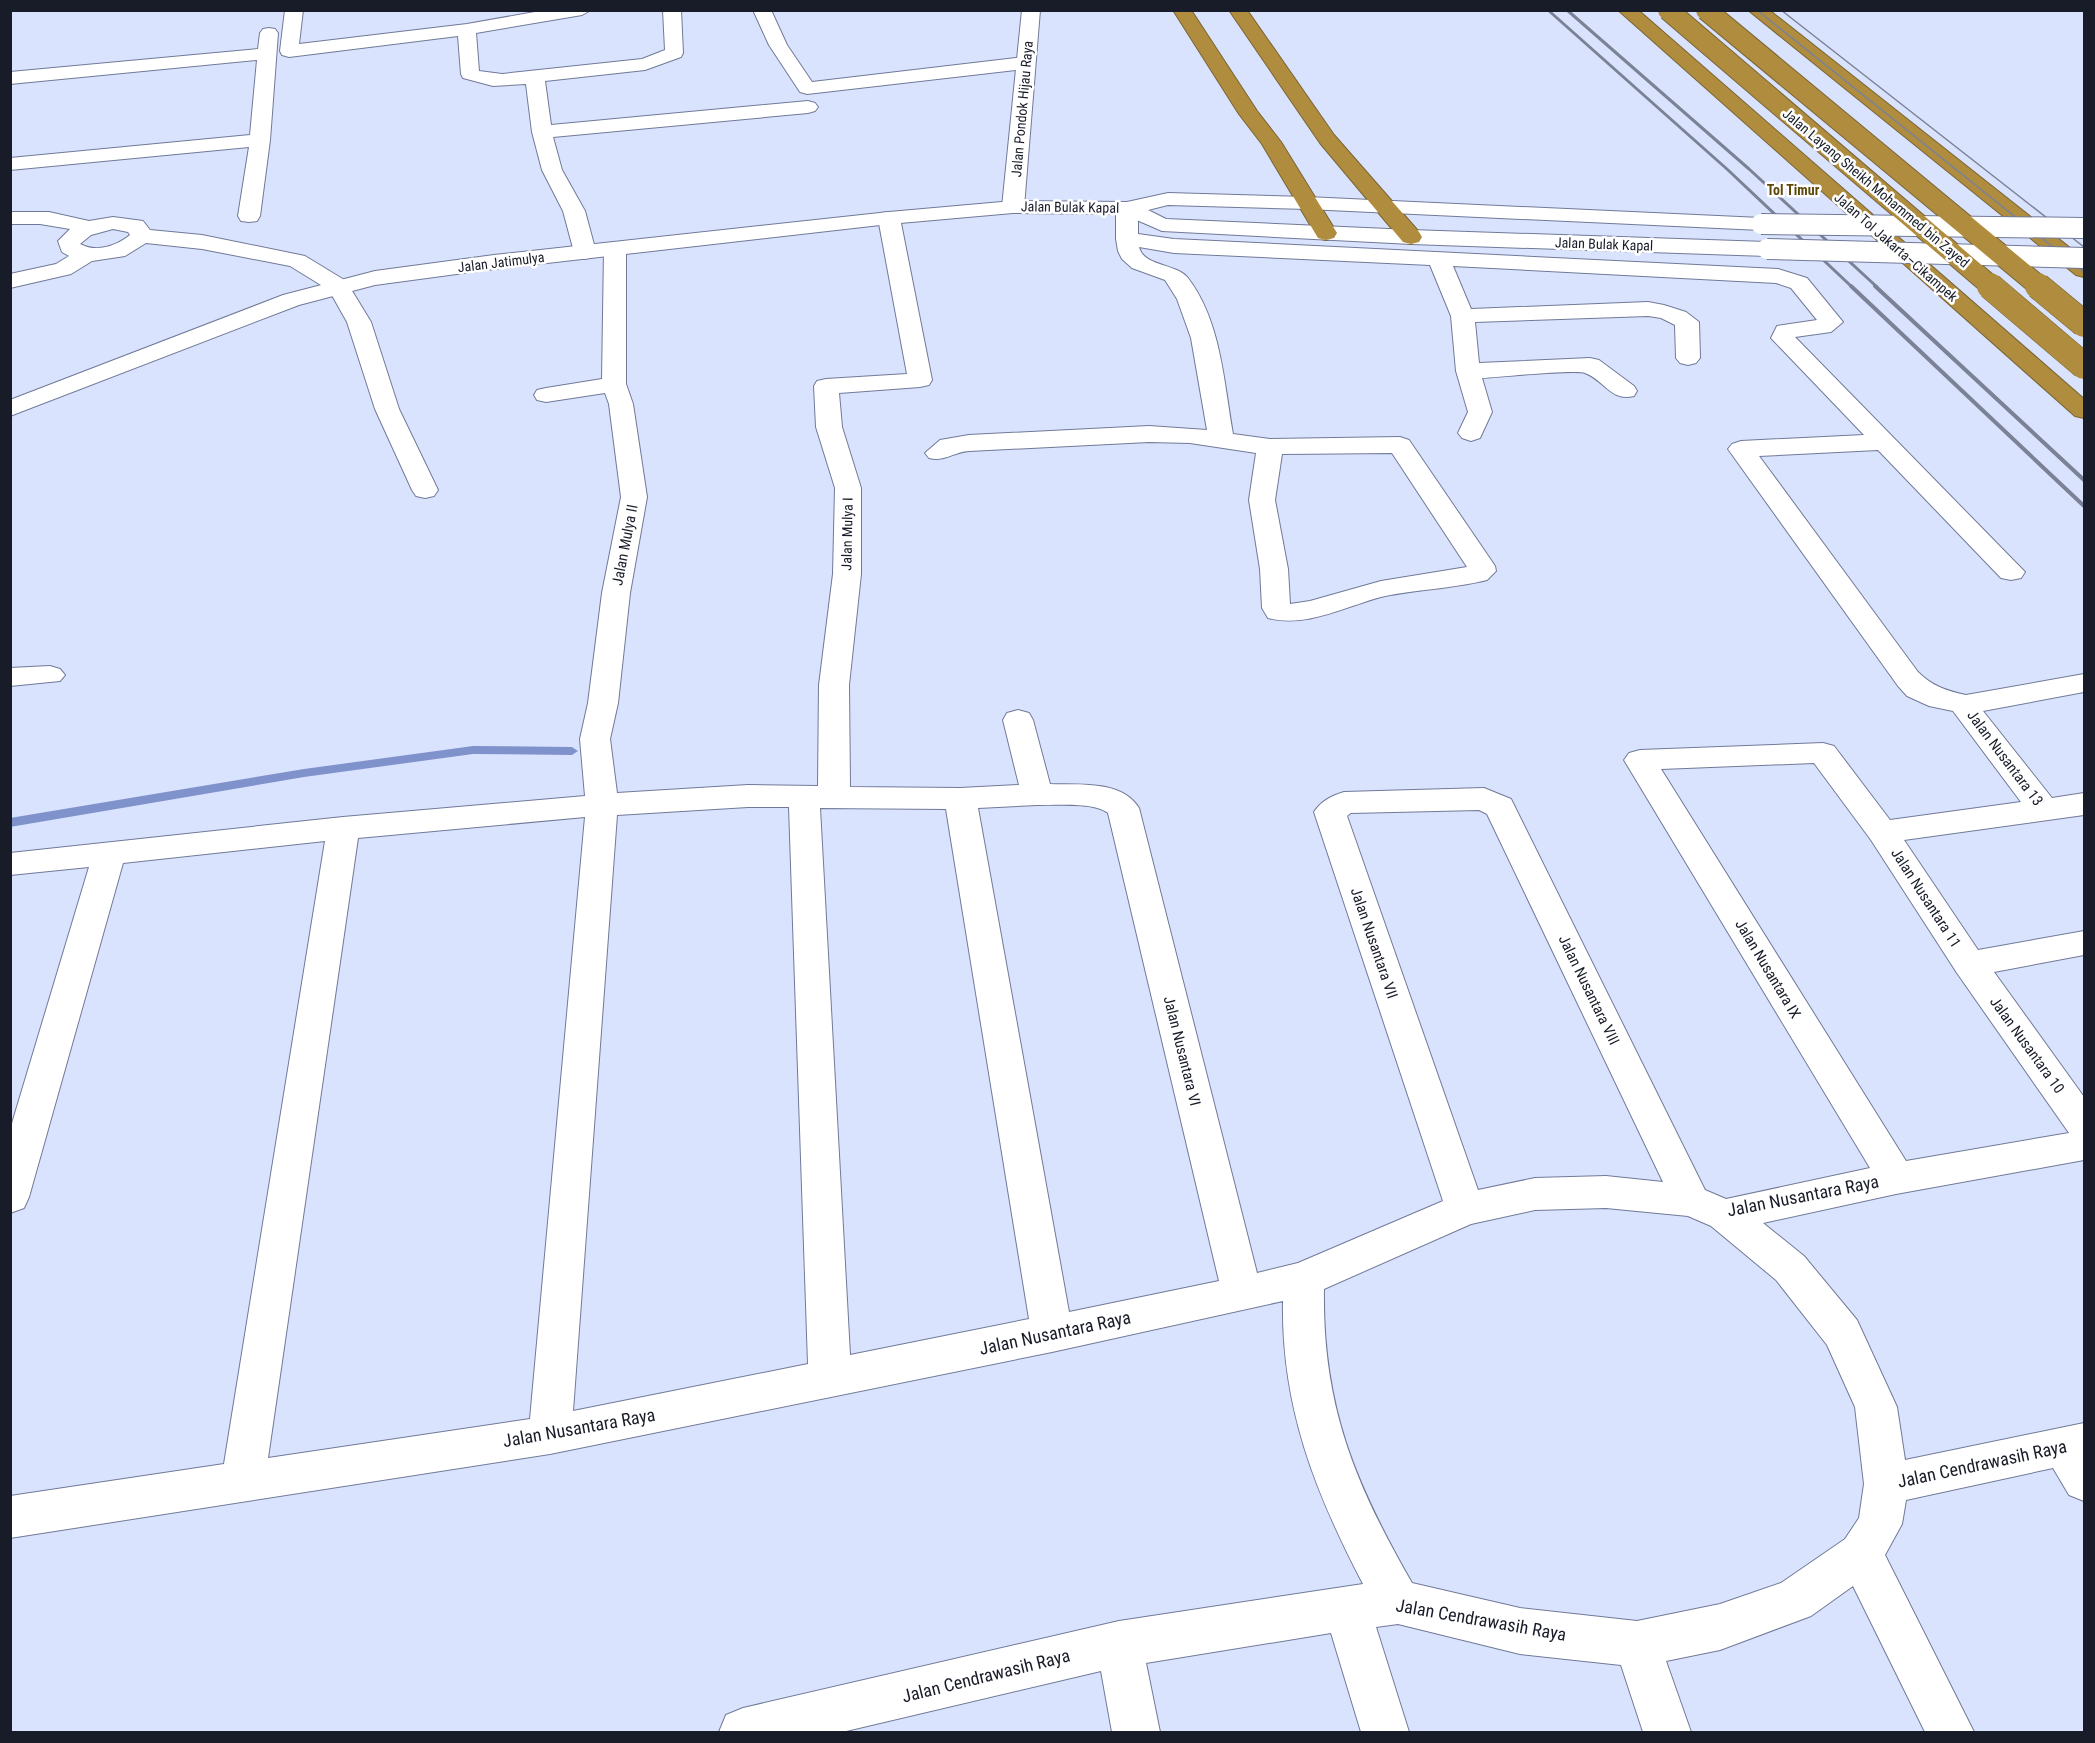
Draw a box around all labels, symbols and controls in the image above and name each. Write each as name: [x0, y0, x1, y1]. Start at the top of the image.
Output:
street label: Jalan Pondok Hijau Raya: [1008, 40, 1036, 178]
street label: Jalan Layang Sheikh Mohammed bin Zayed: [1780, 105, 1972, 271]
district label: Tol Timur: [1767, 182, 1820, 198]
street label: Jalan Tol Jakarta–Cikampek: [1831, 189, 1961, 305]
street label: Jalan Bulak Kapal: [1021, 198, 1119, 216]
street label: Jalan Bulak Kapal: [1555, 234, 1653, 254]
street label: Jalan Jatimulya: [457, 249, 545, 275]
street label: Jalan Mulya I: [838, 497, 856, 571]
street label: Jalan Mulya II: [608, 503, 642, 587]
street label: Jalan Nusantara 13: [1963, 707, 2047, 809]
street label: Jalan Nusantara 11: [1887, 845, 1965, 951]
street label: Jalan Nusantara VII: [1347, 885, 1401, 1001]
street label: Jalan Nusantara IX: [1731, 916, 1805, 1022]
street label: Jalan Nusantara VIII: [1555, 932, 1623, 1048]
street label: Jalan Nusantara 10: [1986, 993, 2068, 1097]
street label: Jalan Nusantara VI: [1160, 994, 1204, 1108]
street label: Jalan Nusantara Raya: [1725, 1170, 1881, 1221]
street label: Jalan Nusantara Raya: [977, 1306, 1132, 1359]
street label: Jalan Nusantara Raya: [501, 1404, 657, 1451]
street label: Jalan Cendrawasih Raya: [1895, 1435, 2068, 1492]
street label: Jalan Cendrawasih Raya: [1394, 1594, 1568, 1645]
street label: Jalan Cendrawasih Raya: [900, 1644, 1072, 1707]

